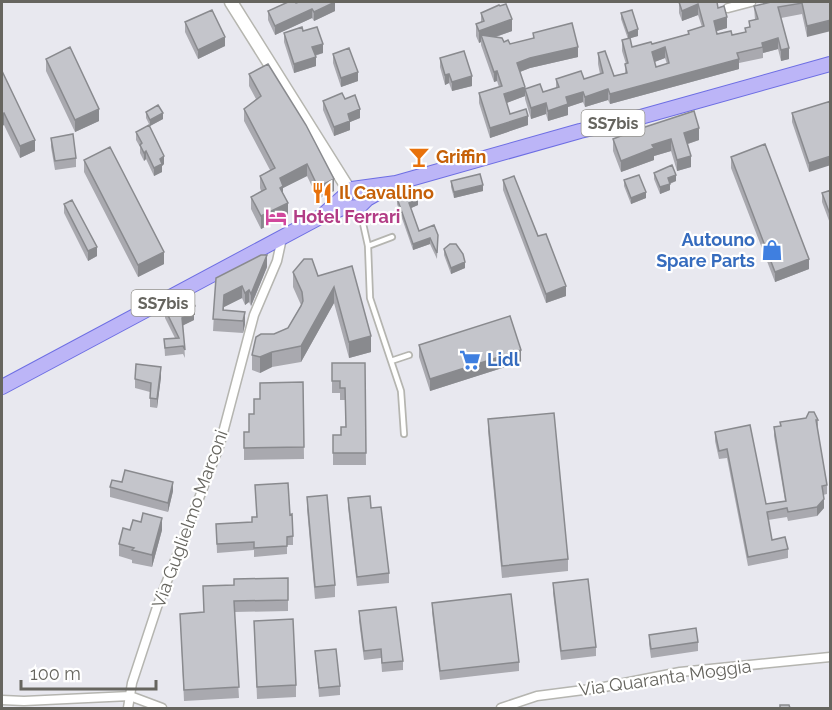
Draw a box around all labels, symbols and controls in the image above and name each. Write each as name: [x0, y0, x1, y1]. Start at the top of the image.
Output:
road number: SS7bis: [582, 110, 644, 136]
bar icon: Griffin: [407, 145, 431, 169]
place label: Griffin: [436, 146, 486, 167]
restaurant icon: Il Cavallino: [310, 181, 334, 205]
place label: Il Cavallino: [339, 182, 434, 203]
hotel icon: Hotel Ferrari: [264, 205, 288, 229]
place label: Hotel Ferrari: [293, 206, 400, 227]
place label: Autouno Spare Parts: [656, 229, 755, 271]
shop icon: Autouno Spare Parts: [760, 238, 784, 262]
road number: SS7bis: [132, 290, 195, 316]
supermarket icon: Lidl: [458, 348, 482, 372]
place label: Lidl: [487, 349, 520, 370]
street label: Via Guglielmo Marconi: [148, 427, 232, 611]
scale bar: [21, 653, 156, 691]
street label: Via Quaranta Moggia: [577, 655, 752, 700]
text: 100 m: [30, 663, 81, 684]

